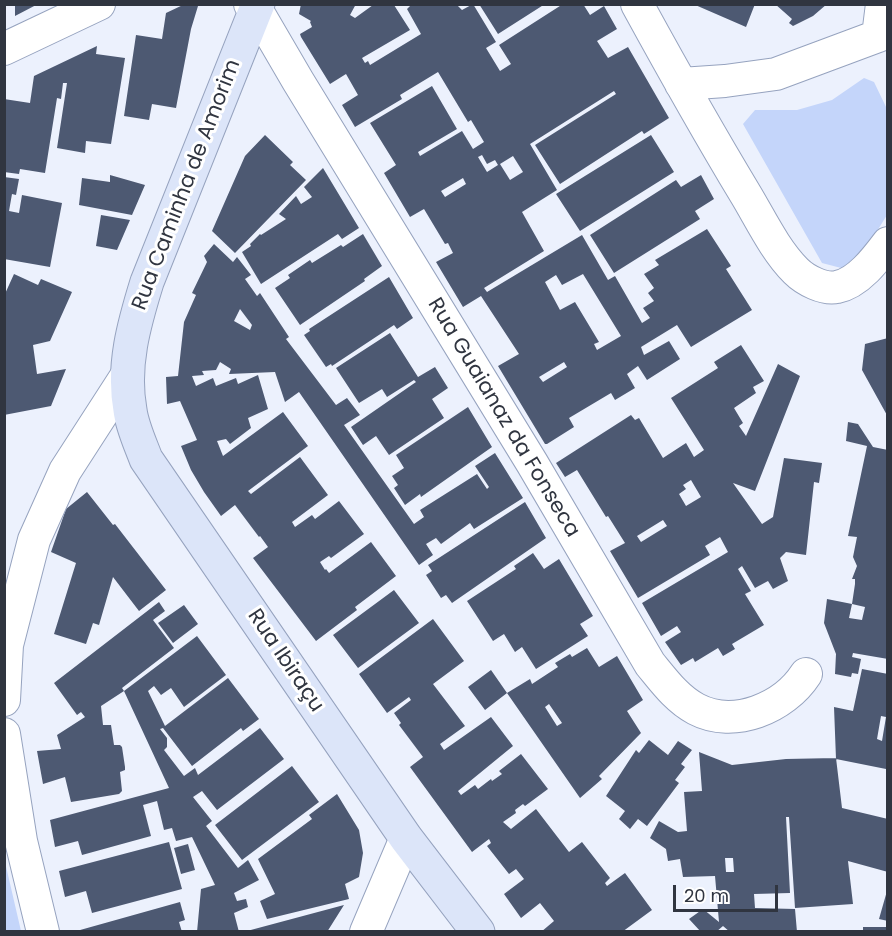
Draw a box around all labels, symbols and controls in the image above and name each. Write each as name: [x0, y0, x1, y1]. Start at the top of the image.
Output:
street label: Rua Caminha de Amorim: [127, 56, 247, 314]
street label: Rua Guaianaz da Fonseca: [422, 294, 584, 542]
street label: Rua Ibiraçu: [241, 605, 329, 717]
scale bar: [676, 873, 781, 911]
text: 20 m: [684, 883, 729, 908]

